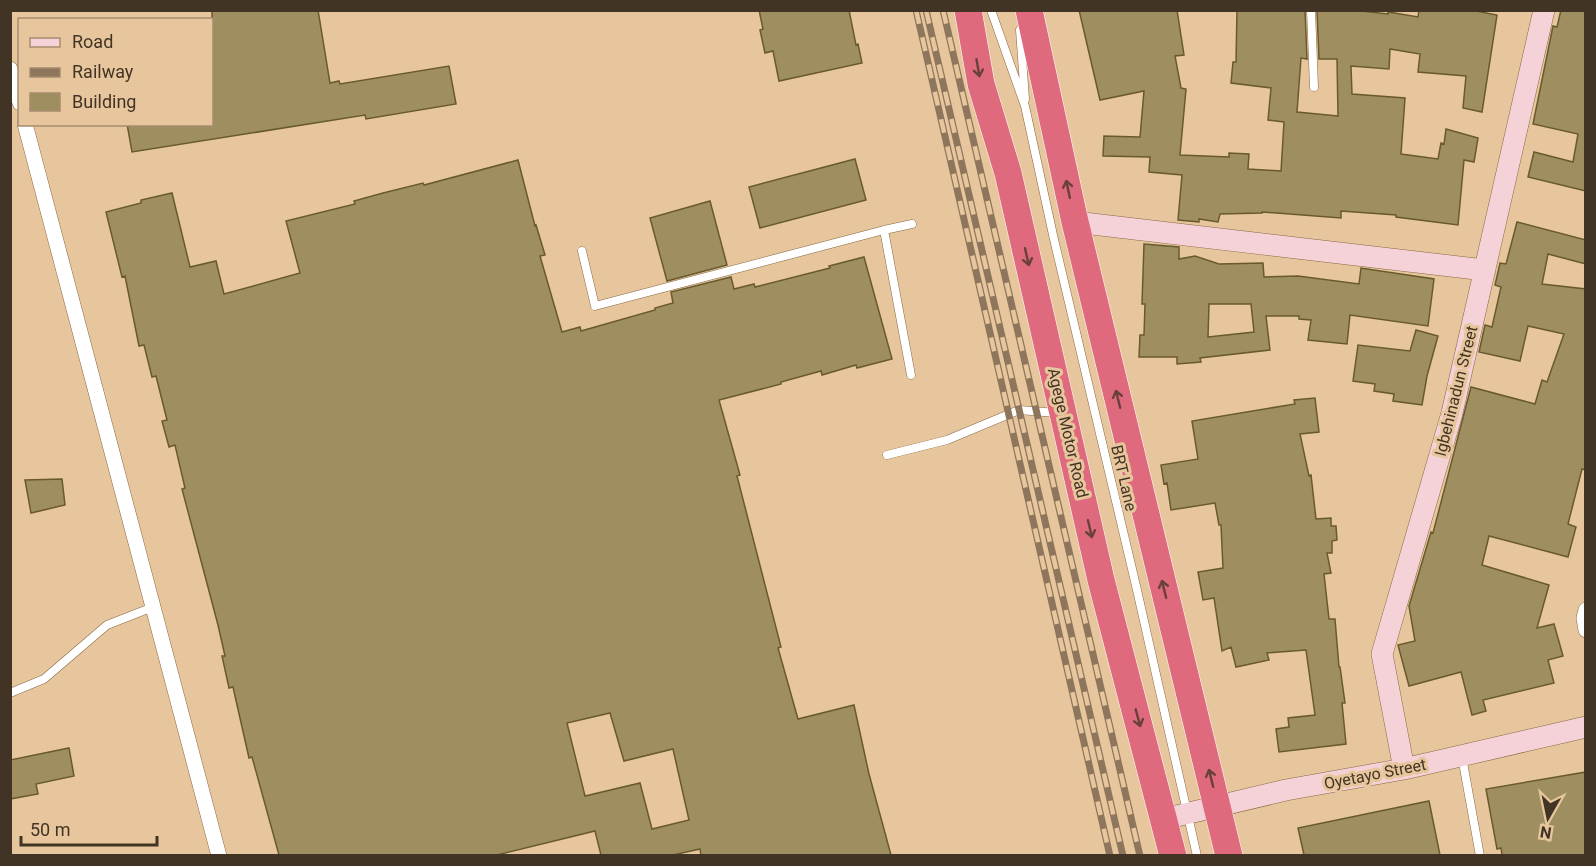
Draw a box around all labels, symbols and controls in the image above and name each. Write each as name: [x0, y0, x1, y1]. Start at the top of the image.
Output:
legend: [18, 18, 213, 126]
text: Road: [72, 31, 113, 52]
one-way arrow: [973, 58, 984, 77]
text: Railway: [72, 61, 134, 82]
text: Building: [72, 91, 136, 112]
one-way arrow: [1062, 180, 1073, 199]
one-way arrow: [1022, 247, 1034, 266]
street label: Igbehinadun Street: [1431, 324, 1481, 458]
street label: Agege Motor Road: [1044, 366, 1092, 500]
one-way arrow: [1112, 390, 1124, 409]
street label: BRT Lane: [1107, 443, 1141, 513]
one-way arrow: [1085, 518, 1096, 538]
one-way arrow: [1158, 580, 1170, 599]
one-way arrow: [1132, 708, 1144, 727]
street label: Oyetayo Street: [1322, 755, 1428, 793]
one-way arrow: [1204, 769, 1216, 788]
north arrow: [1518, 788, 1578, 848]
scale bar: [21, 809, 158, 847]
text: 50 m: [30, 819, 70, 840]
text: N: [1539, 822, 1553, 843]

